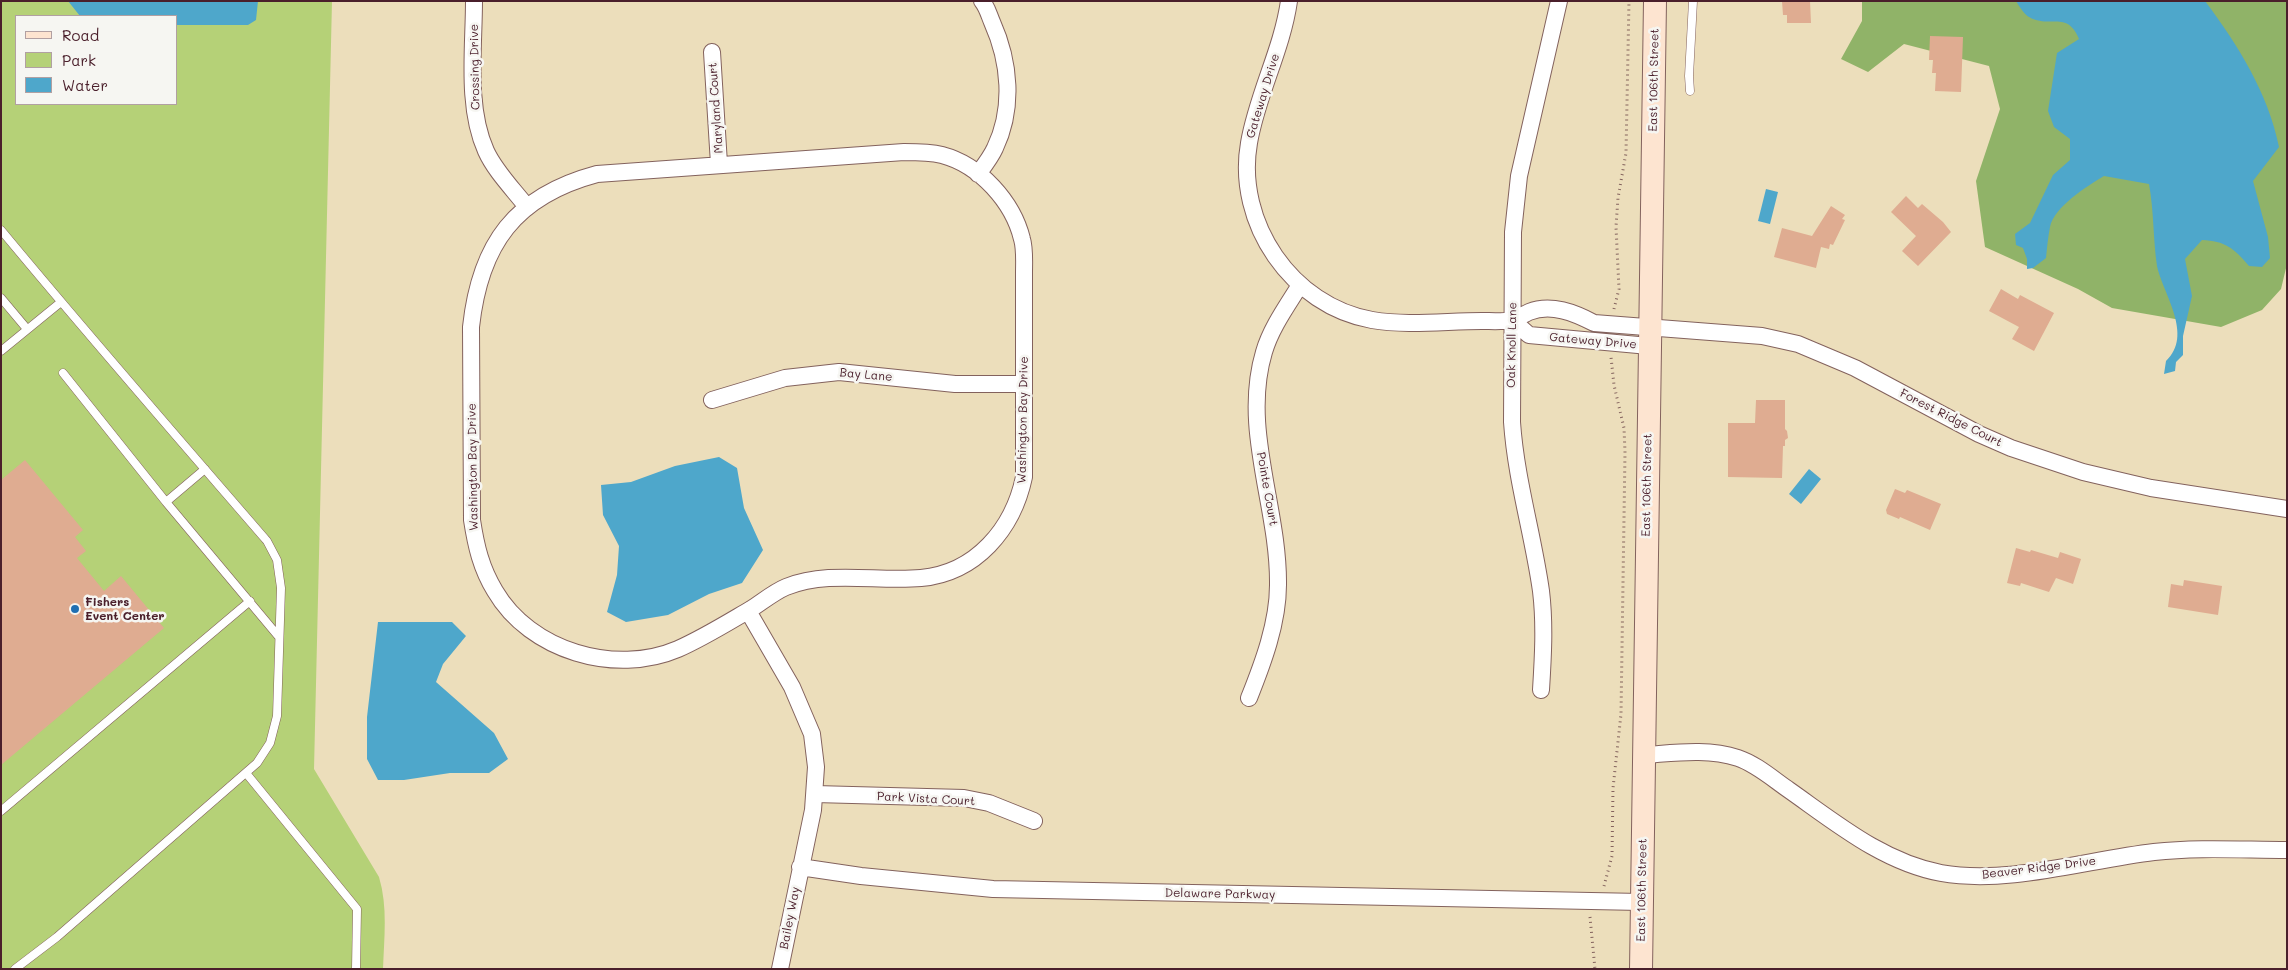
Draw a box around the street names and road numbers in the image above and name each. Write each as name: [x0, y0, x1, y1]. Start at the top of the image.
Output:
street label: Crossing Drive: [467, 24, 483, 110]
street label: East 106th Street: [1646, 28, 1662, 132]
street label: Gateway Drive: [1243, 52, 1283, 140]
street label: Maryland Court: [706, 62, 726, 154]
street label: Oak Knoll Lane: [1504, 302, 1520, 388]
street label: Gateway Drive: [1549, 330, 1637, 352]
street label: Washington Bay Drive: [1015, 356, 1031, 484]
street label: Bay Lane: [839, 366, 893, 384]
street label: Forest Ridge Court: [1897, 386, 2005, 450]
street label: Washington Bay Drive: [465, 403, 481, 531]
street label: East 106th Street: [1639, 433, 1655, 537]
street label: Pointe Court: [1253, 451, 1281, 527]
street label: Park Vista Court: [876, 789, 976, 809]
street label: East 106th Street: [1634, 838, 1650, 942]
street label: Beaver Ridge Drive: [1981, 854, 2097, 882]
street label: Bailey Way: [777, 885, 803, 951]
street label: Delaware Parkway: [1165, 886, 1275, 902]

